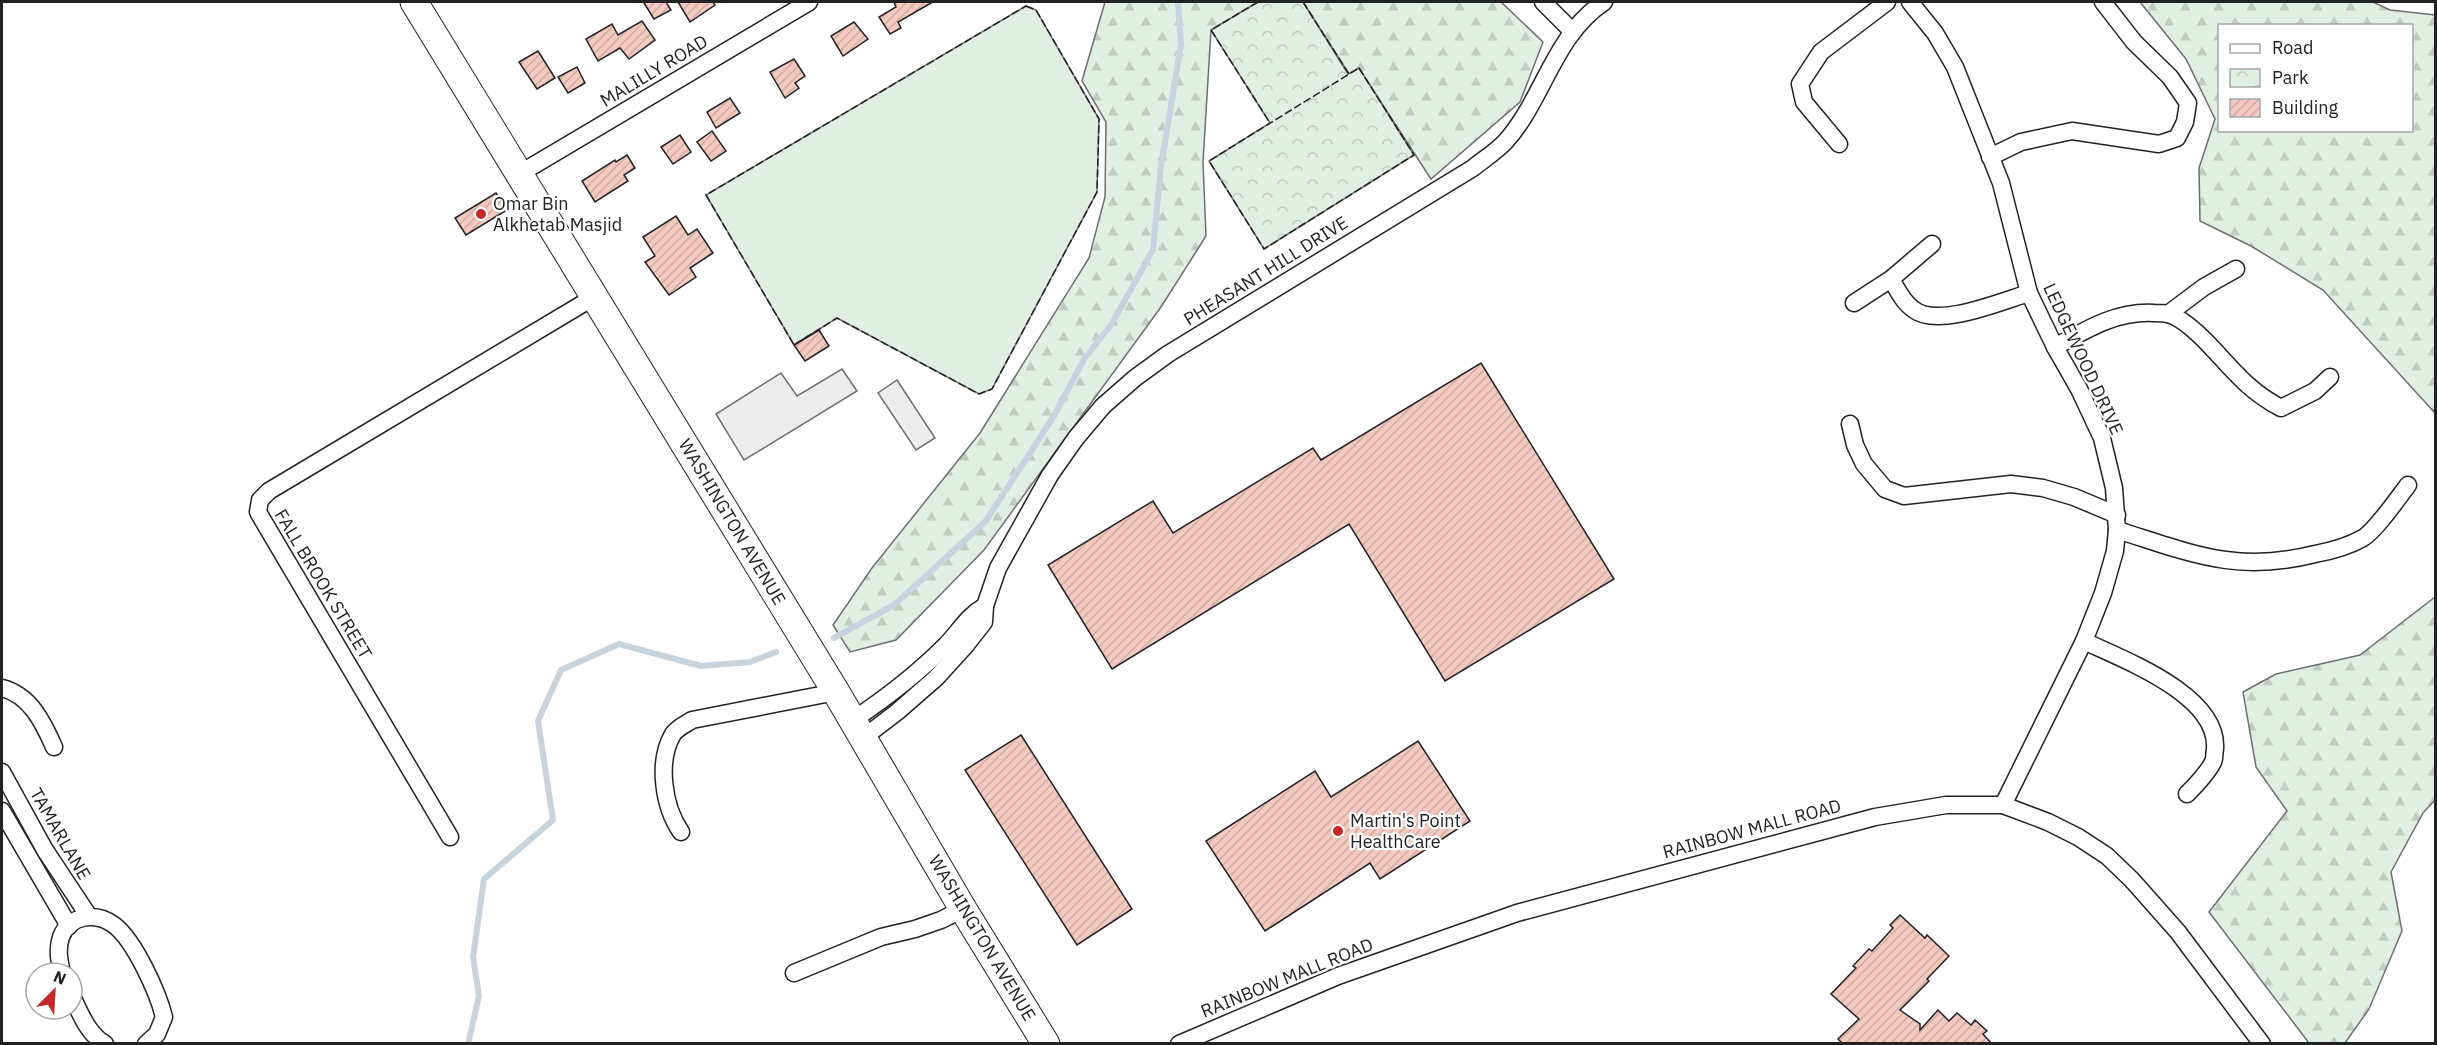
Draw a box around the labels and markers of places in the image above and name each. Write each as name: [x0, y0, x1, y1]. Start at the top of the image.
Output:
place label: Omar Bin Alkhetab Masjid: [493, 192, 622, 236]
marker: Omar Bin Alkhetab Masjid: [474, 207, 488, 221]
place label: Martin's Point HealthCare: [1350, 809, 1461, 853]
marker: Martin's Point HealthCare: [1331, 824, 1345, 838]

